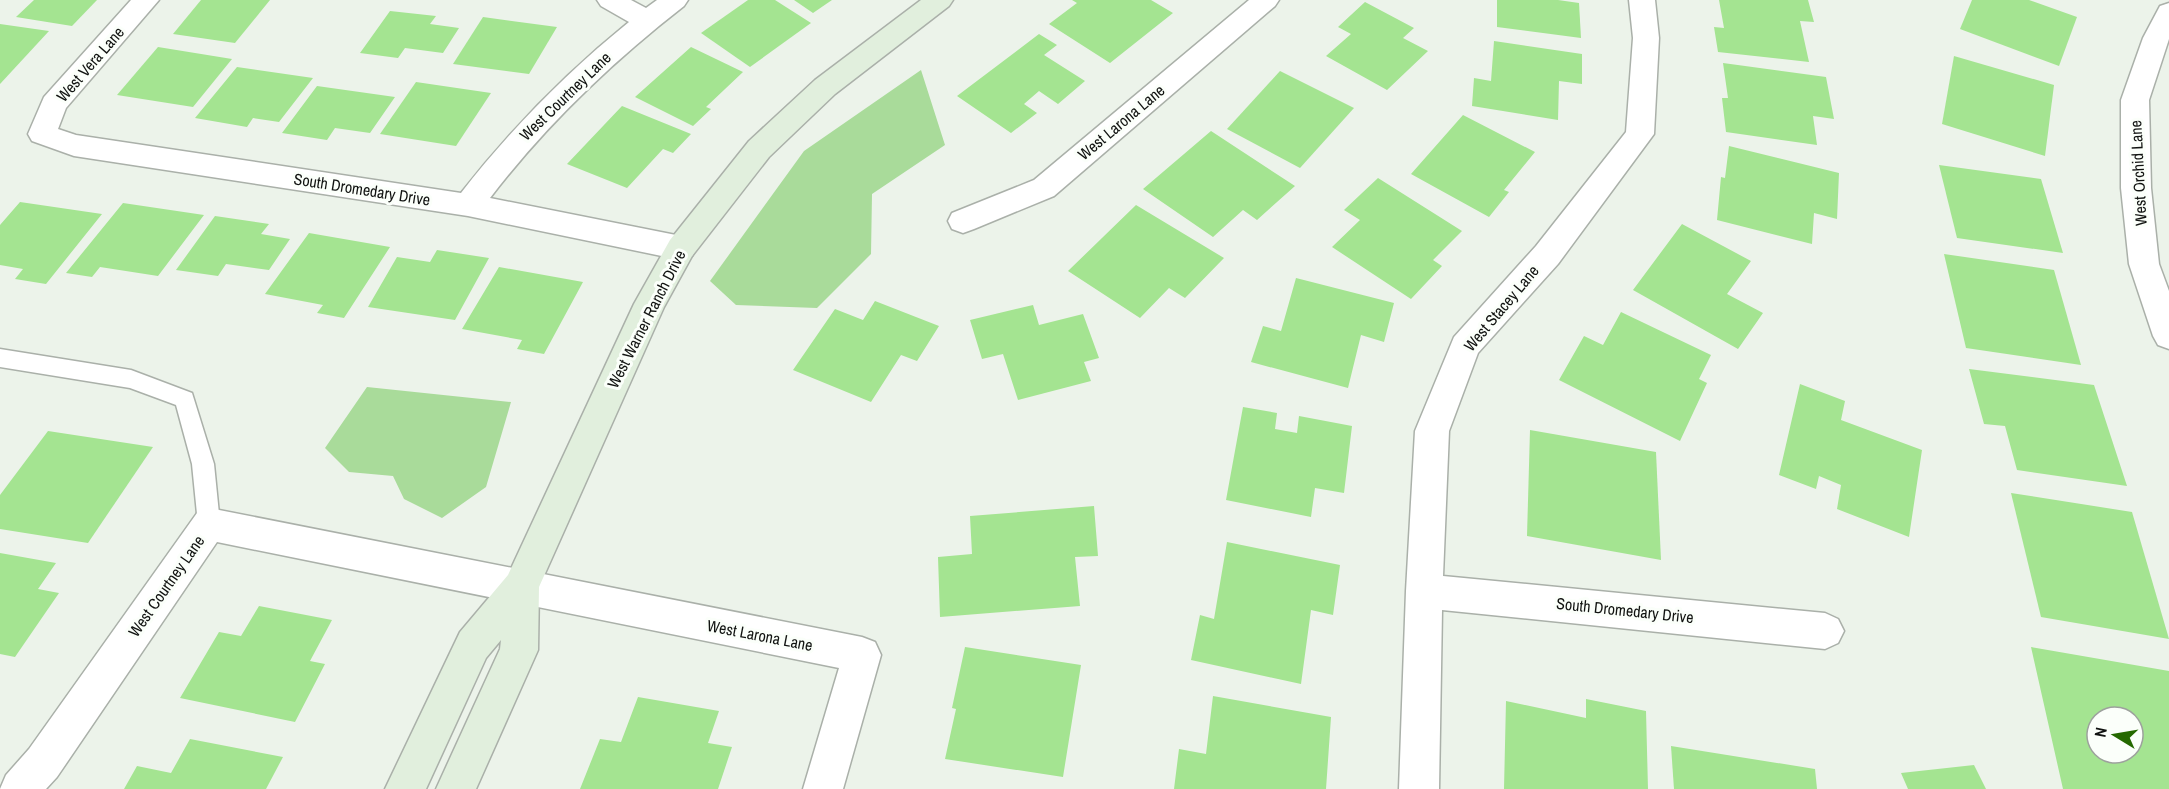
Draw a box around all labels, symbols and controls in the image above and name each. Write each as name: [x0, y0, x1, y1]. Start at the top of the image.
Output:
street label: West Vera Lane: [51, 22, 129, 106]
street label: West Courtney Lane: [514, 47, 616, 145]
street label: West Larona Lane: [1073, 79, 1169, 165]
street label: West Orchid Lane: [2124, 120, 2152, 226]
street label: South Dromedary Drive: [292, 167, 432, 211]
street label: West Warner Ranch Drive: [602, 246, 690, 392]
street label: West Stacey Lane: [1458, 260, 1544, 356]
street label: West Courtney Lane: [123, 531, 209, 641]
street label: South Dromedary Drive: [1555, 592, 1695, 628]
street label: West Larona Lane: [705, 614, 815, 656]
north arrow: [2085, 705, 2145, 765]
text: N: [2089, 725, 2112, 739]

